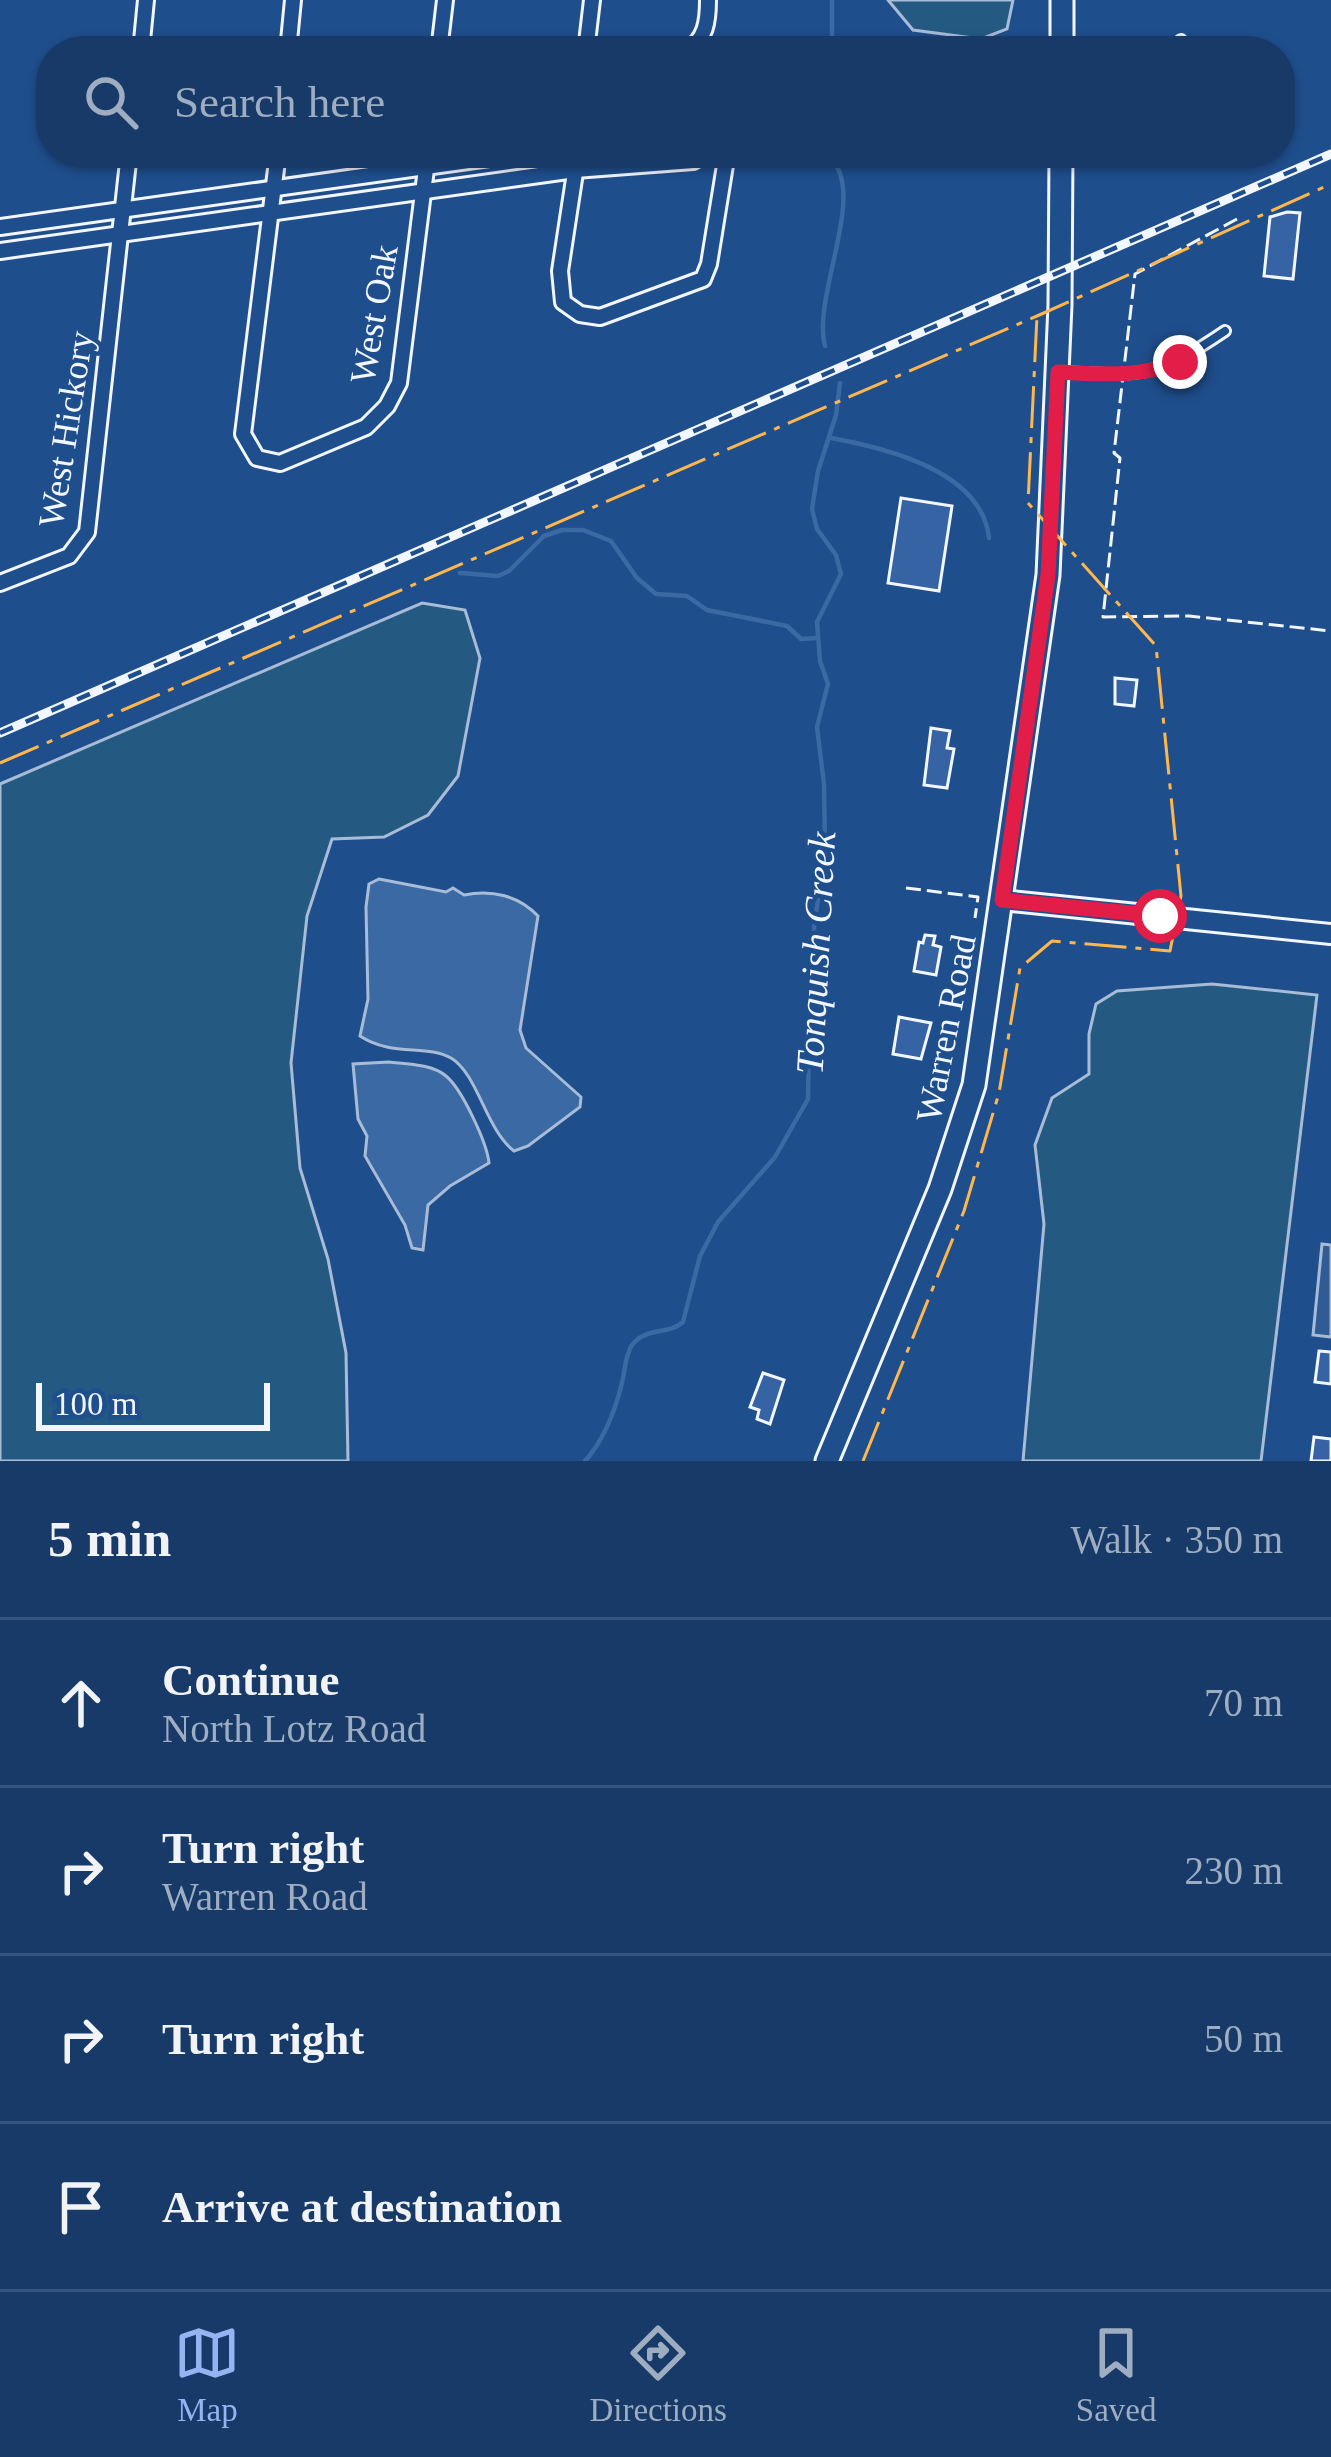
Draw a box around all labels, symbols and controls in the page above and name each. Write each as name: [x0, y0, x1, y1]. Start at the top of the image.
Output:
search box: [36, 36, 1295, 168]
icon: search: [78, 69, 144, 135]
text: Search here: [174, 77, 385, 127]
street label: West Oak: [342, 242, 406, 387]
street label: West Hickory: [31, 328, 101, 530]
route end: [1153, 335, 1207, 389]
water label: Tonquish Creek: [788, 830, 844, 1076]
route start: [1133, 889, 1187, 943]
street label: Warren Road: [908, 931, 984, 1125]
scale bar: [36, 1377, 270, 1430]
text: 100 m: [54, 1386, 137, 1422]
text: 5 min: [48, 1511, 171, 1567]
text: Walk · 350 m: [1071, 1518, 1283, 1561]
text: Continue: [162, 1655, 340, 1705]
icon: ahead: [48, 1670, 114, 1736]
text: 70 m: [1204, 1681, 1283, 1724]
text: North Lotz Road: [162, 1707, 426, 1750]
text: Turn right: [162, 1823, 364, 1873]
icon: right: [48, 1838, 114, 1904]
text: 230 m: [1184, 1849, 1283, 1892]
text: Warren Road: [162, 1875, 368, 1918]
icon: right: [48, 2006, 114, 2072]
text: Turn right: [162, 2014, 364, 2064]
text: 50 m: [1204, 2017, 1283, 2060]
icon: arrive: [48, 2174, 114, 2240]
text: Arrive at destination: [162, 2182, 562, 2232]
tab: Map: [174, 2320, 240, 2429]
tab: Directions: [589, 2320, 727, 2429]
tab: Saved: [1076, 2320, 1157, 2429]

